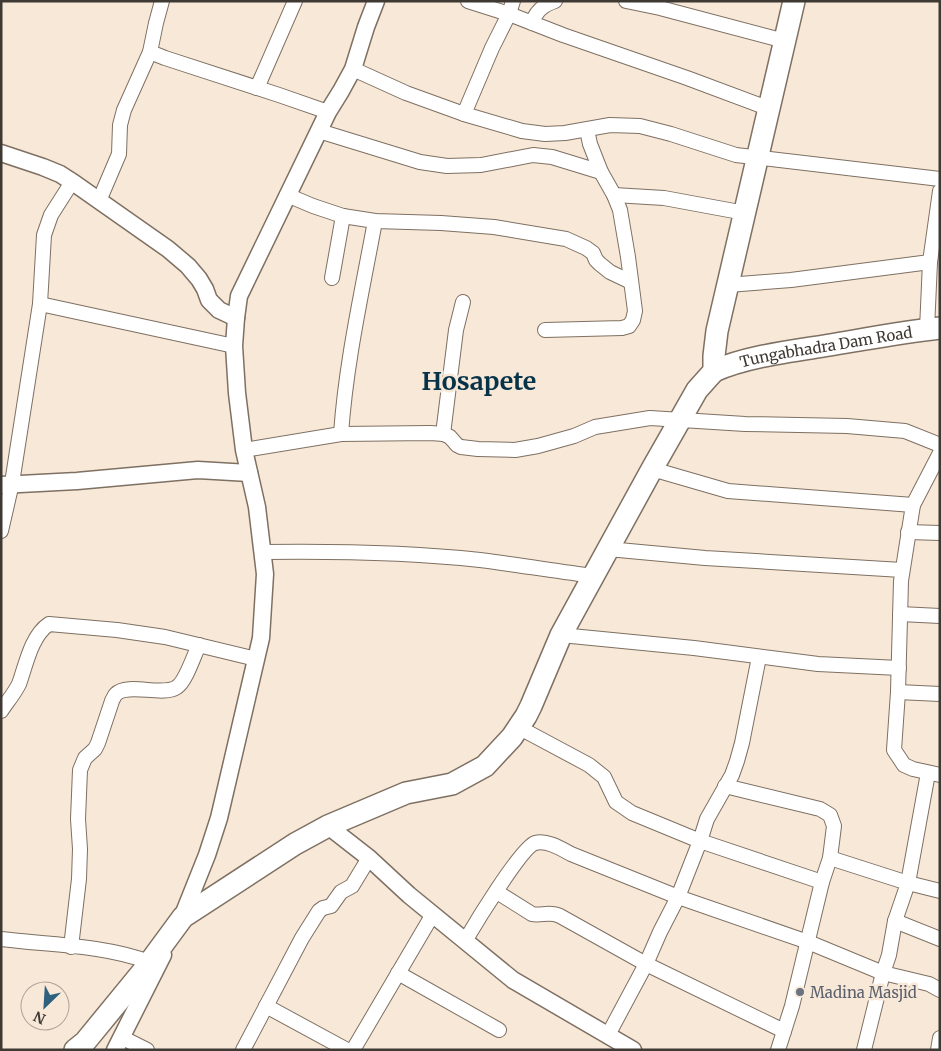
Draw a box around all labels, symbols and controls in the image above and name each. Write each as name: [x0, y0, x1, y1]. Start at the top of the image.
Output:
street label: Tungabhadra Dam Road: [737, 322, 914, 371]
district label: Hosapete: [422, 365, 536, 397]
north arrow: [20, 981, 70, 1031]
place label: Madina Masjid: [810, 983, 917, 1002]
marker: Madina Masjid: [794, 986, 806, 998]
text: N: [31, 1007, 48, 1028]

